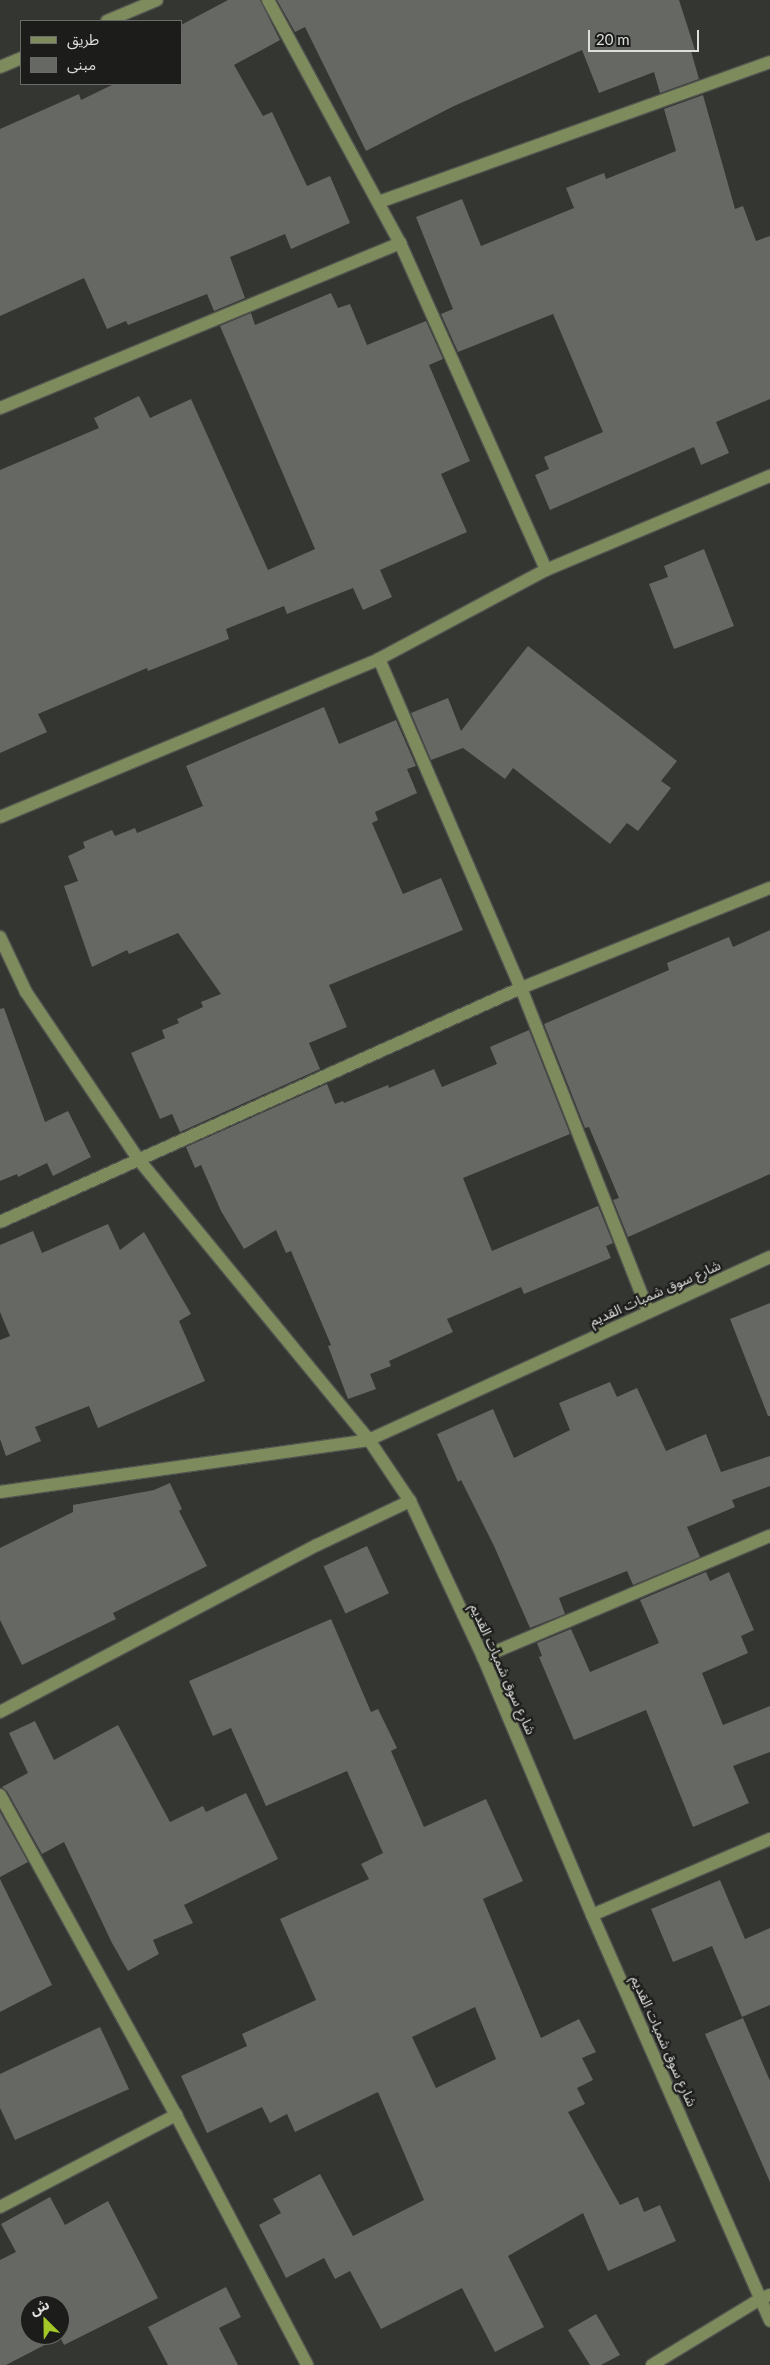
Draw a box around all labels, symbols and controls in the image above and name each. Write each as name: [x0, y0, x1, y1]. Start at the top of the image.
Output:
legend: [20, 20, 182, 85]
scale bar: [590, 20, 701, 52]
text: طريق: [67, 30, 99, 48]
text: 20 m: [596, 30, 630, 48]
text: مبنى: [67, 55, 96, 73]
street label: شارع سوق شمبات القديم: [587, 1257, 723, 1329]
street label: شارع سوق شمبات القديم: [467, 1601, 539, 1737]
street label: شارع سوق شمبات القديم: [628, 1973, 700, 2109]
north arrow: [20, 2295, 70, 2345]
text: ش: [27, 2295, 51, 2318]

